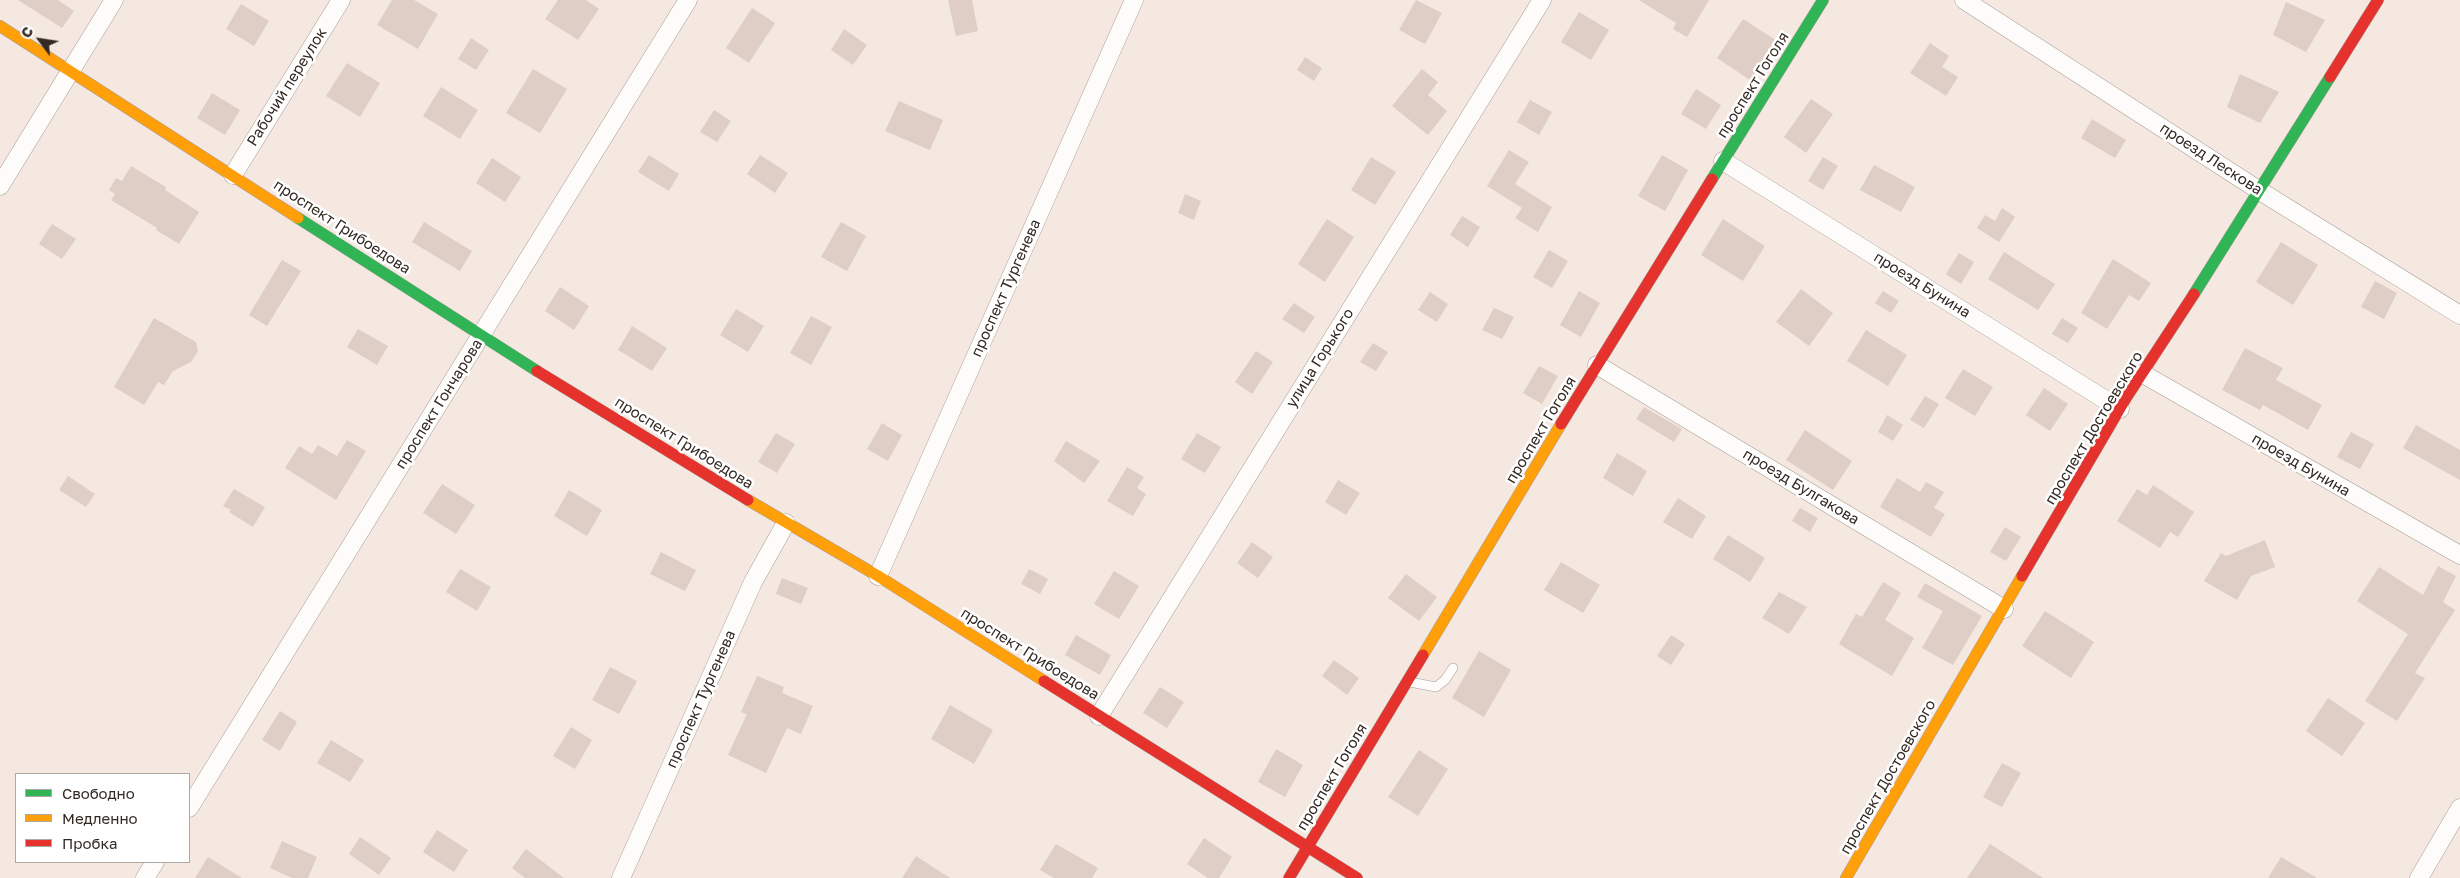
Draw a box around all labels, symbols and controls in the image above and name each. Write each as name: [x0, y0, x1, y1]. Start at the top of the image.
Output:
north arrow: [15, 15, 65, 65]
text: С: [17, 23, 37, 41]
street label: Рабочий переулок: [243, 24, 331, 150]
street label: проспект Гоголя: [1713, 29, 1793, 141]
street label: проезд Лескова: [2156, 119, 2266, 199]
street label: проспект Грибоедова: [270, 176, 414, 278]
street label: проспект Тургенева: [968, 216, 1044, 360]
street label: проезд Бунина: [1870, 248, 1974, 322]
street label: улица Горького: [1282, 305, 1358, 411]
street label: проспект Гончарова: [392, 336, 486, 472]
street label: проспект Достоевского: [2041, 348, 2147, 508]
street label: проспект Гоголя: [1502, 373, 1580, 487]
street label: проспект Грибоедова: [612, 393, 756, 493]
street label: проезд Бунина: [2249, 430, 2353, 500]
street label: проезд Булгакова: [1740, 445, 1862, 529]
street label: проспект Грибоедова: [958, 604, 1102, 704]
street label: проспект Тургенева: [663, 627, 739, 771]
street label: проспект Достоевского: [1836, 697, 1940, 857]
street label: проспект Гоголя: [1293, 720, 1371, 834]
legend: [15, 773, 190, 863]
text: Свободно: [62, 784, 135, 802]
text: Медленно: [62, 809, 138, 827]
text: Пробка: [62, 834, 117, 852]

